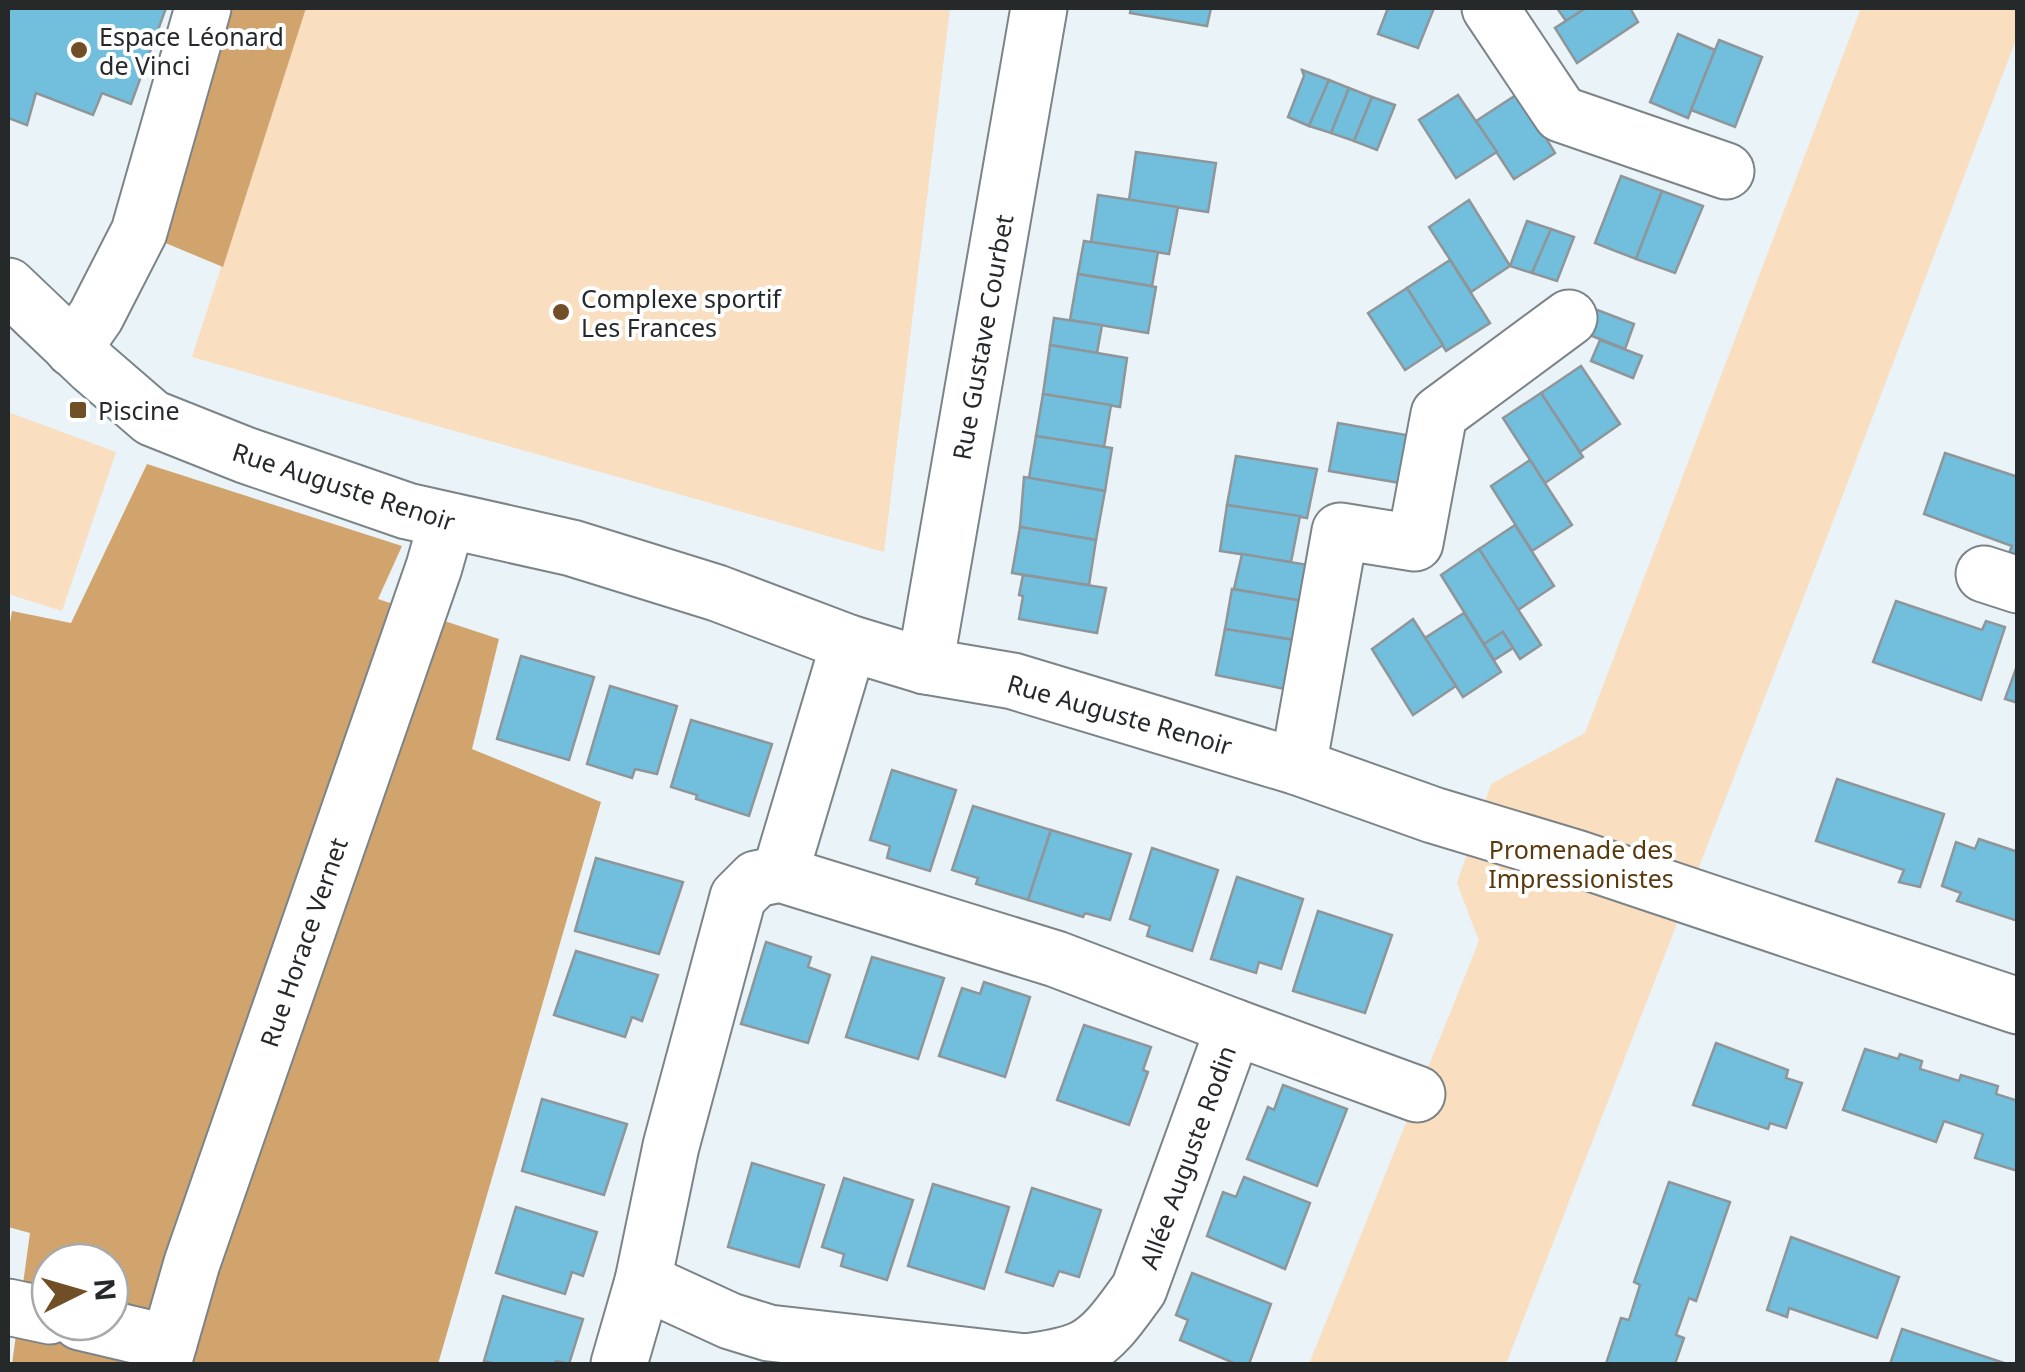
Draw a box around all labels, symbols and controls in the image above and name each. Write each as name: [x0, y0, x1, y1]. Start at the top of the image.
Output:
place label: Espace Léonard de Vinci: [99, 19, 284, 82]
marker: Espace Léonard de Vinci: [68, 39, 90, 61]
street label: Rue Gustave Courbet: [944, 212, 1020, 462]
place label: Complexe sportif Les Frances: [581, 281, 782, 344]
marker: Complexe sportif Les Frances: [550, 301, 572, 323]
place label: Piscine: [98, 393, 180, 427]
marker: Piscine: [67, 399, 89, 421]
street label: Rue Auguste Renoir: [228, 434, 460, 538]
street label: Rue Auguste Renoir: [1004, 666, 1236, 762]
park label: Promenade des Impressionistes: [1488, 832, 1674, 895]
street label: Rue Horace Vernet: [251, 833, 355, 1051]
street label: Allée Auguste Rodin: [1131, 1041, 1243, 1273]
north arrow: [30, 1242, 130, 1342]
text: N: [86, 1277, 126, 1303]

